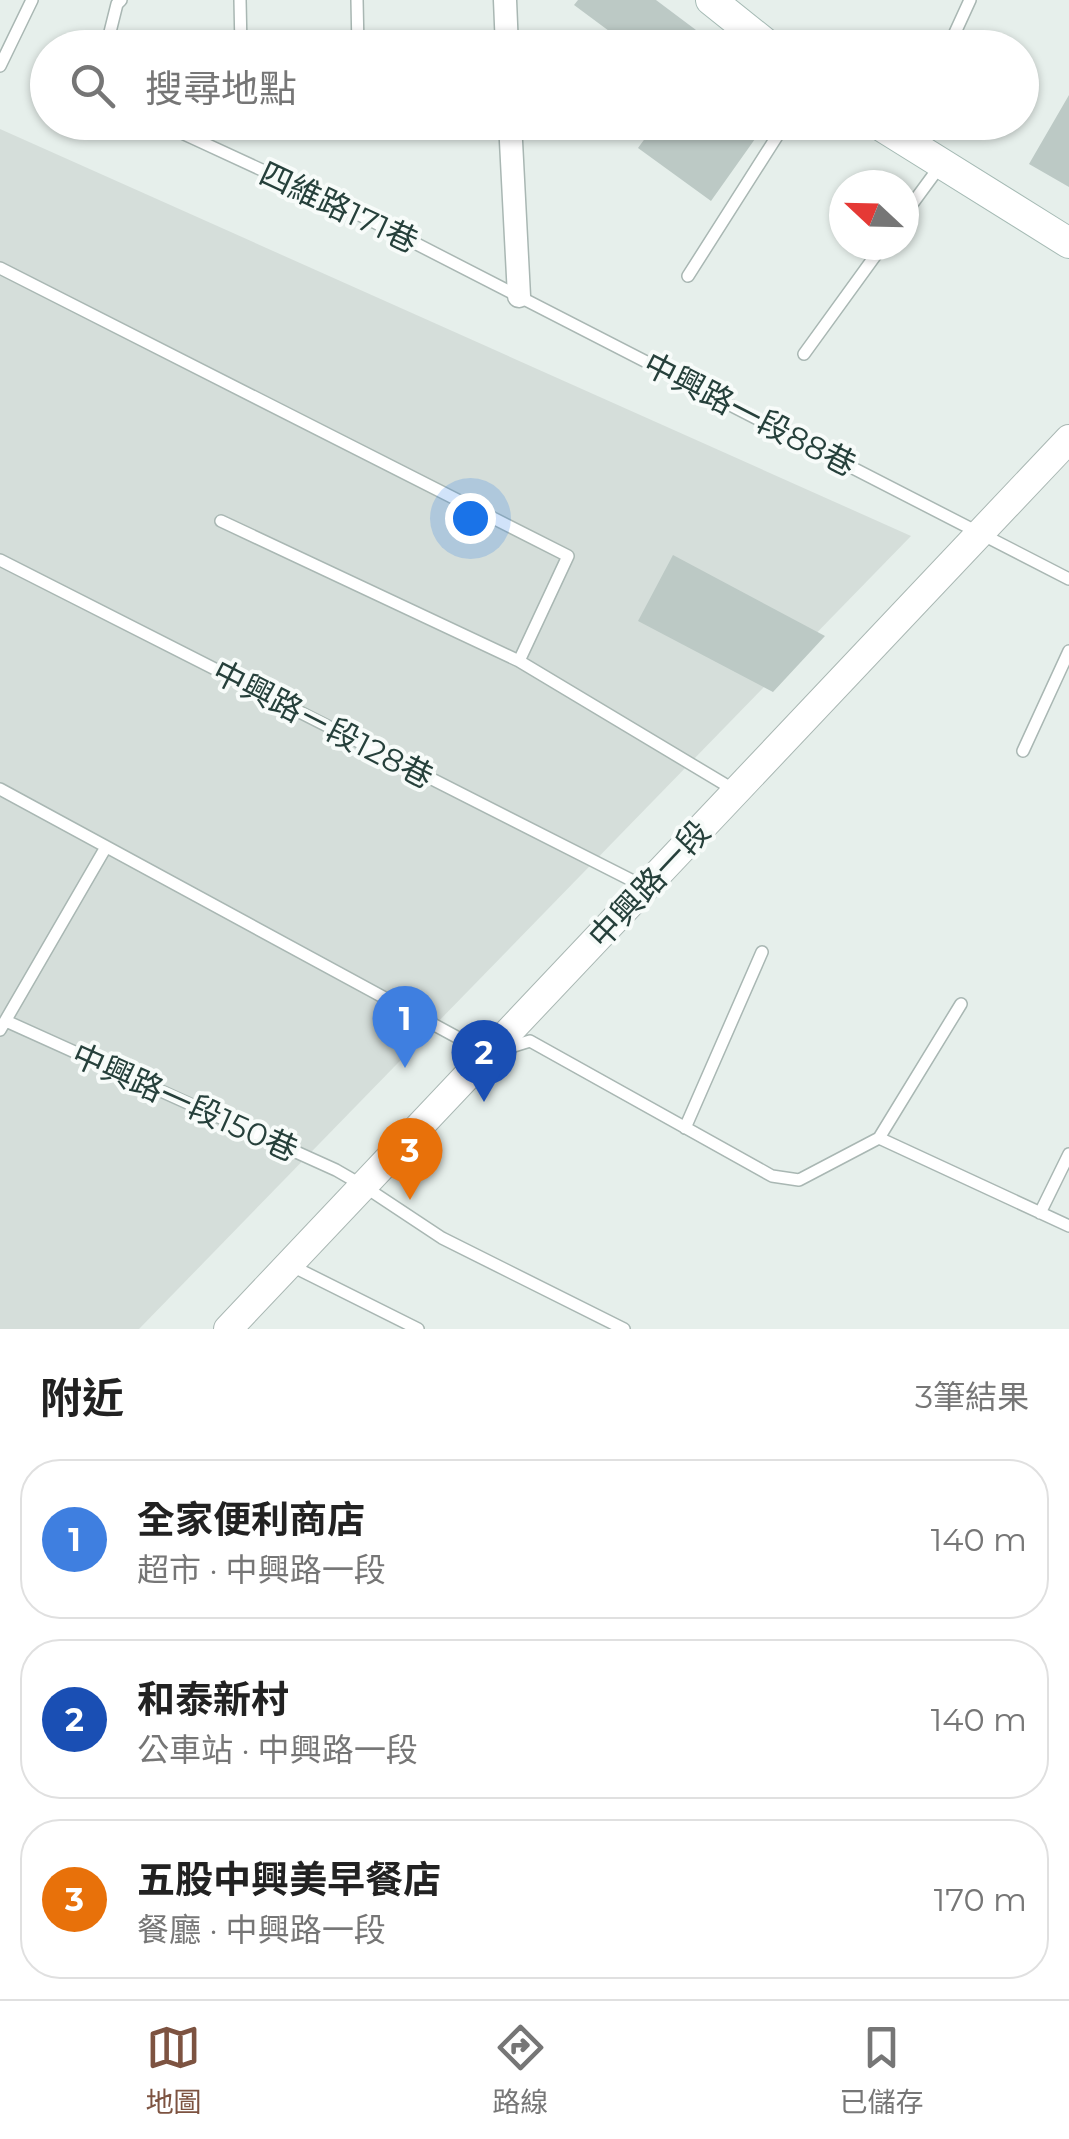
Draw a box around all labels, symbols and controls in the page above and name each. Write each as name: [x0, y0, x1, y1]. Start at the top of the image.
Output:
search box: [30, 30, 1039, 140]
icon: search: [65, 58, 120, 113]
text: 搜尋地點: [145, 65, 297, 112]
street label: 四維路171巷: [254, 153, 424, 261]
north arrow: [829, 170, 919, 260]
street label: 中興路一段88巷: [637, 344, 863, 484]
your location: [445, 493, 496, 544]
street label: 中興路ㄧ段128巷: [206, 652, 440, 796]
street label: 中興路一段: [580, 812, 718, 956]
pin: 1: [372, 986, 438, 1068]
pin: 2: [452, 1020, 516, 1102]
street label: 中興路一段150巷: [66, 1035, 304, 1169]
pin: 3: [378, 1118, 442, 1200]
text: 附近: [40, 1372, 124, 1424]
text: 3筆結果: [915, 1377, 1029, 1416]
text: 全家便利商店: [137, 1496, 365, 1543]
text: 1: [68, 1520, 81, 1559]
text: 140 m: [931, 1520, 1027, 1559]
text: 超市 · 中興路一段: [137, 1550, 386, 1589]
text: 和泰新村: [137, 1676, 289, 1723]
text: 2: [65, 1700, 84, 1739]
text: 140 m: [931, 1700, 1027, 1739]
text: 公車站 · 中興路一段: [137, 1730, 418, 1769]
text: 五股中興美早餐店: [137, 1856, 441, 1903]
text: 3: [65, 1880, 84, 1919]
text: 170 m: [934, 1880, 1027, 1919]
text: 餐廳 · 中興路一段: [137, 1910, 386, 1949]
tab: 地圖: [145, 2020, 202, 2120]
tab: 路線: [492, 2020, 549, 2120]
tab: 已儲存: [839, 2020, 924, 2120]

